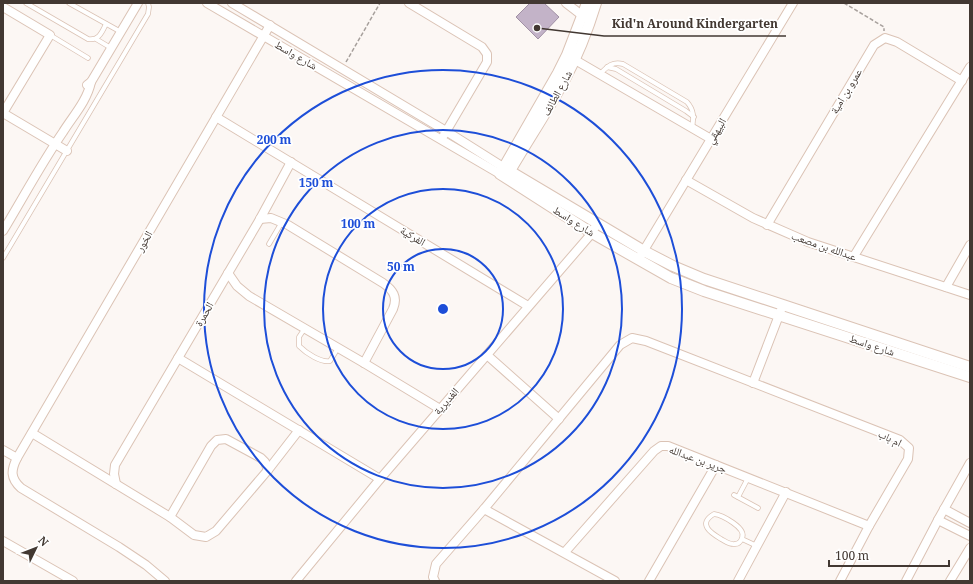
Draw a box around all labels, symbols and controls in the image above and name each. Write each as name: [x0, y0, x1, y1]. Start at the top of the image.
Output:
callout: Kid'n Around Kindergarten: [604, 12, 786, 36]
text: Kid'n Around Kindergarten: [612, 15, 778, 36]
street label: شارع واسط: [270, 36, 320, 76]
street label: عمرو بن امية: [826, 65, 869, 118]
street label: شارع الطائف: [538, 67, 579, 120]
street label: البيهقي: [702, 115, 733, 149]
text: 200 m: [257, 131, 291, 152]
text: 150 m: [299, 174, 333, 195]
street label: شارع واسط: [548, 202, 598, 243]
text: 100 m: [341, 215, 375, 236]
street label: الفركية: [396, 222, 429, 252]
street label: عبدالله بن مصعب: [788, 227, 859, 268]
street label: الخور: [131, 228, 159, 257]
text: 50 m: [387, 258, 415, 279]
street label: الحمرة: [191, 299, 220, 331]
centre of rings: [436, 302, 450, 316]
street label: شارع واسط: [846, 330, 897, 363]
street label: الغديرية: [430, 384, 465, 420]
street label: ام باب: [874, 425, 905, 453]
street label: جرير بن عبدالله: [666, 441, 729, 480]
north arrow: [16, 528, 56, 568]
text: N: [32, 533, 52, 552]
scale bar: [829, 542, 949, 568]
text: 100 m: [835, 547, 869, 568]

